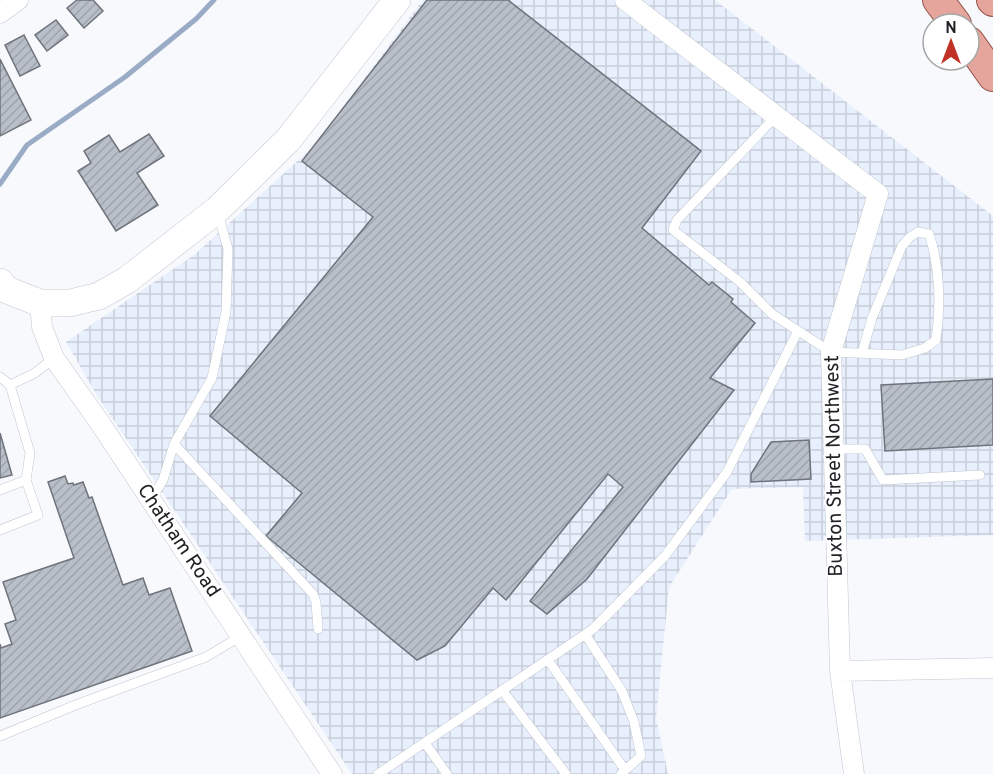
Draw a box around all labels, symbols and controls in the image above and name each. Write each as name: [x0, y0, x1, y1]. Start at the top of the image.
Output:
north arrow: [921, 12, 981, 72]
text: N: [945, 19, 957, 39]
street label: Buxton Street Northwest: [820, 355, 850, 577]
street label: Chatham Road: [130, 479, 226, 603]

